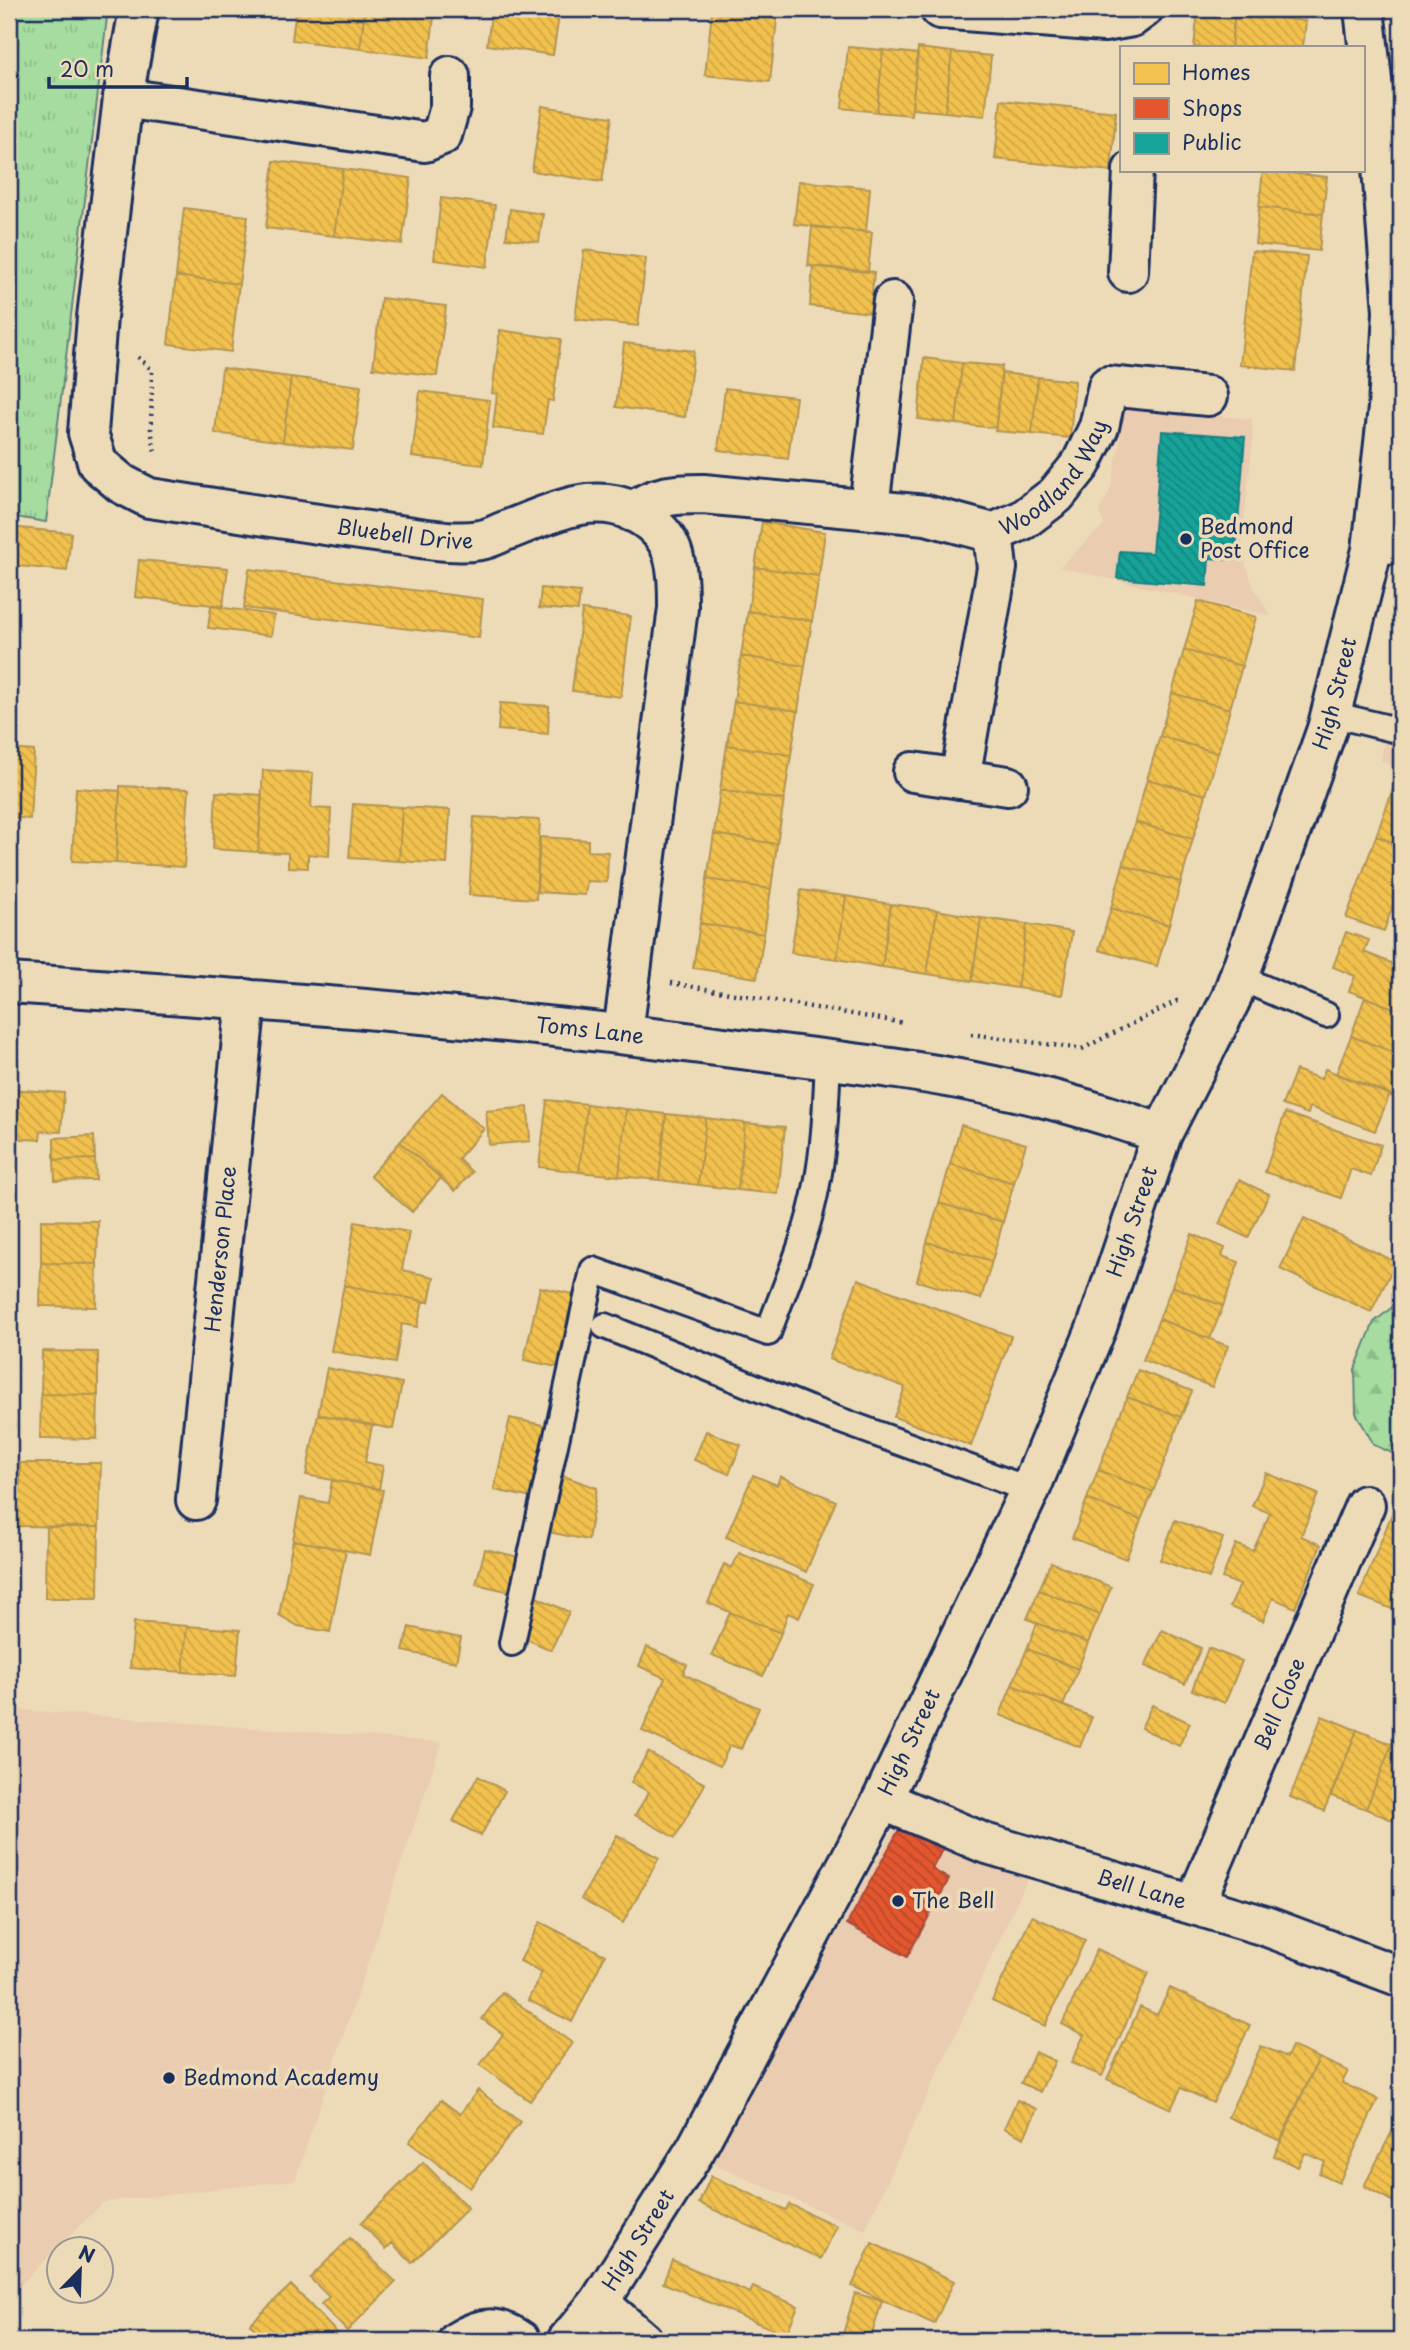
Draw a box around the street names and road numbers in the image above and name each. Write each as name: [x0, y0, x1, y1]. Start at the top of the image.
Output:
street label: Woodland Way: [994, 417, 1114, 542]
street label: Bluebell Drive: [335, 509, 474, 556]
street label: High Street: [1303, 634, 1363, 754]
street label: Toms Lane: [534, 1007, 646, 1051]
street label: High Street: [1097, 1161, 1164, 1281]
street label: Henderson Place: [195, 1164, 243, 1334]
street label: Bell Close: [1244, 1652, 1312, 1755]
street label: High Street: [868, 1683, 947, 1800]
street label: Bell Lane: [1093, 1859, 1191, 1916]
street label: High Street: [593, 2182, 681, 2296]

